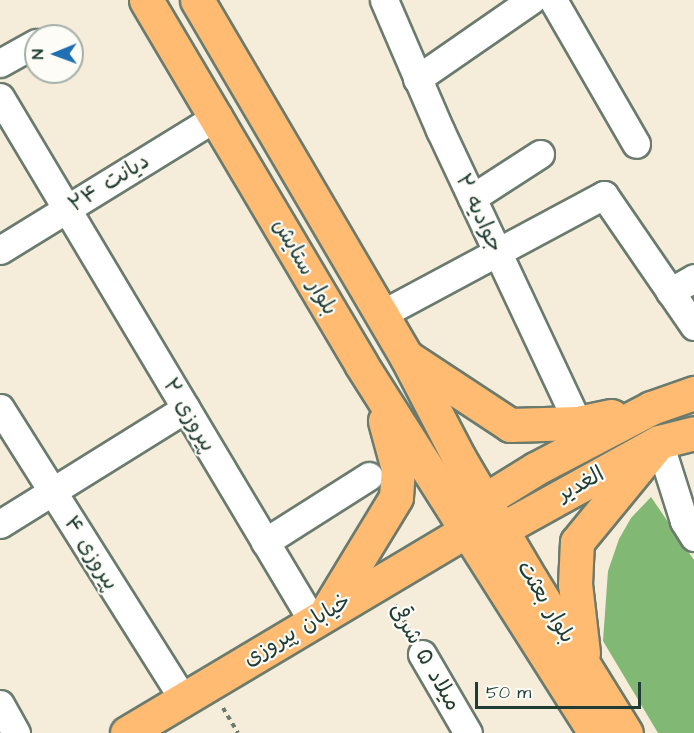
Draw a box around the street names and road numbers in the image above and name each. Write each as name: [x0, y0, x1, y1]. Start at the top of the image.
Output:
street label: دیانت ۲۴: [64, 148, 154, 218]
street label: جوادیه ۲: [449, 170, 509, 256]
street label: بلوار ستایش: [267, 214, 343, 320]
street label: پیروزی ۲: [157, 373, 221, 457]
street label: الغدیر: [553, 461, 609, 507]
street label: پیروزی ۴: [58, 511, 124, 595]
street label: بلوار بعثت: [511, 556, 581, 648]
street label: خیابان پیروزی: [239, 588, 355, 672]
street label: میلاد ۵ شرقی: [384, 599, 466, 715]

